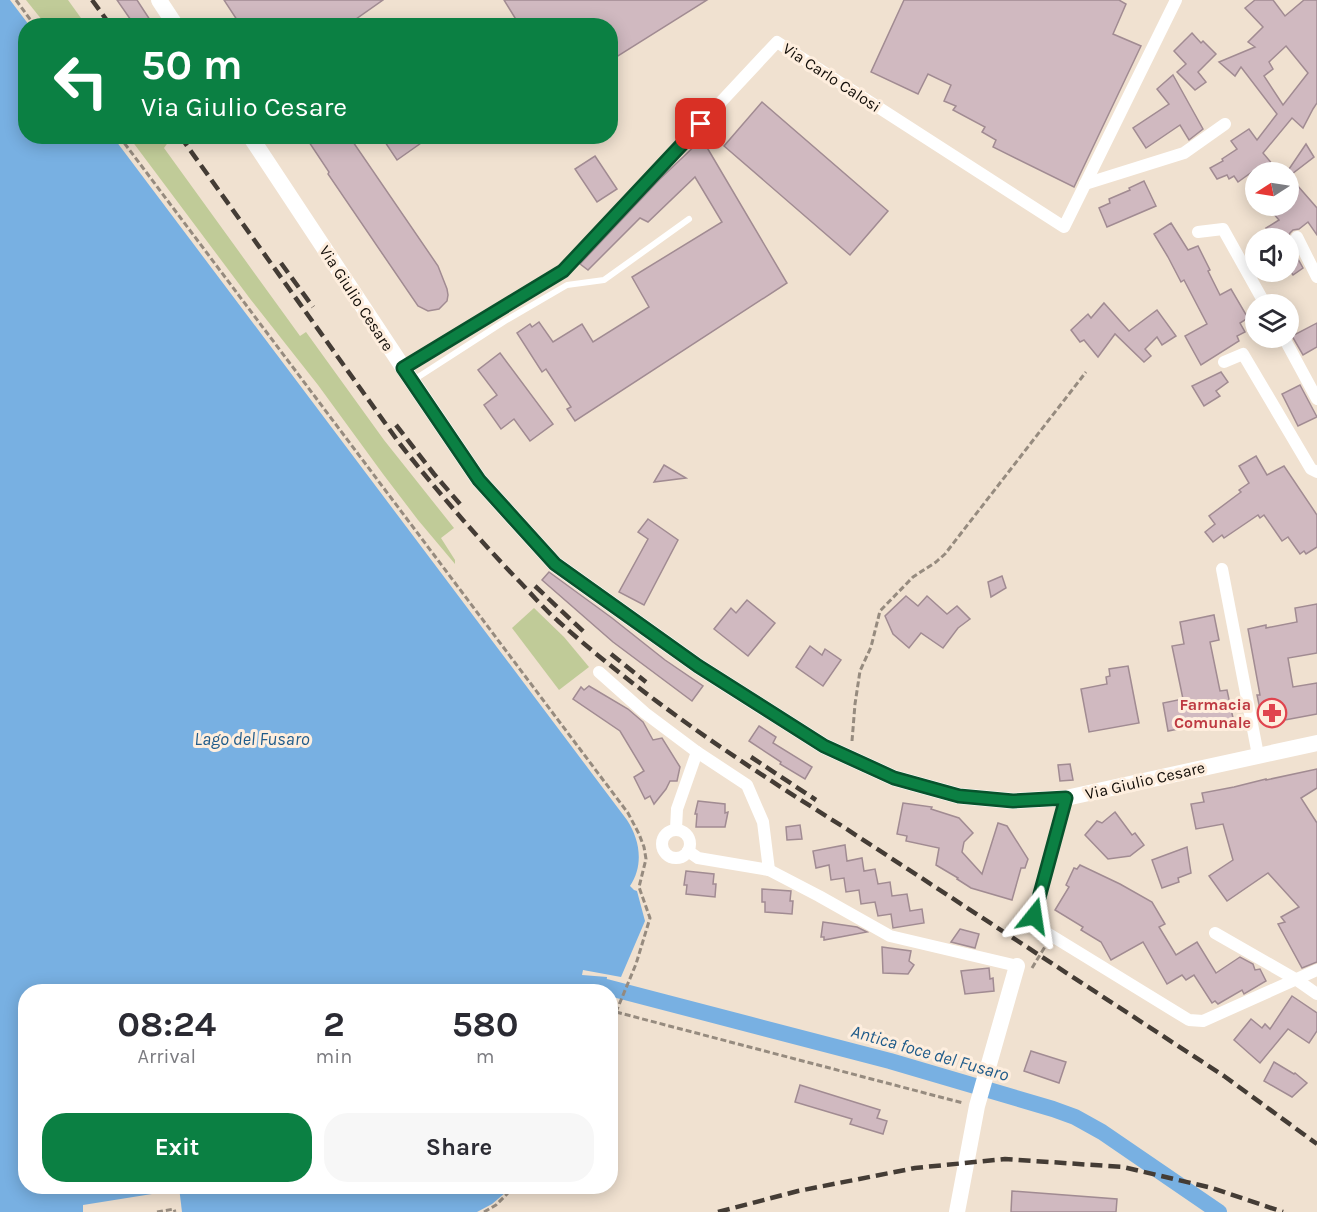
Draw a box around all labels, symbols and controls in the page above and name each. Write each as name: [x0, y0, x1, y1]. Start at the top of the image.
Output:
street label: Via Carlo Calosi: [779, 39, 884, 116]
text: 50 m: [141, 40, 243, 90]
icon: left: [42, 42, 120, 120]
text: Via Giulio Cesare: [141, 91, 347, 123]
pin: [675, 98, 726, 149]
icon: arrive: [684, 107, 717, 140]
north arrow: [1245, 162, 1299, 216]
map controls: [1245, 162, 1299, 348]
button: sound: [1245, 228, 1299, 282]
street label: Via Giulio Cesare: [315, 242, 398, 355]
button: layers: [1245, 294, 1299, 348]
place label: Farmacia Comunale: [1174, 695, 1251, 732]
pharmacy icon: Farmacia Comunale: [1256, 697, 1288, 729]
water label: Lago del Fusaro: [194, 728, 310, 750]
street label: Via Giulio Cesare: [1083, 757, 1207, 803]
position arrow: [1002, 884, 1066, 948]
text: 08:24: [117, 1003, 216, 1045]
text: 2: [323, 1003, 345, 1045]
text: 580: [452, 1003, 519, 1045]
water label: Antica foce del Fusaro: [849, 1020, 1012, 1086]
text: Arrival: [138, 1045, 196, 1068]
text: min: [316, 1045, 352, 1068]
text: m: [476, 1045, 495, 1068]
button: Exit: [42, 1113, 312, 1182]
button: Share: [324, 1113, 594, 1182]

